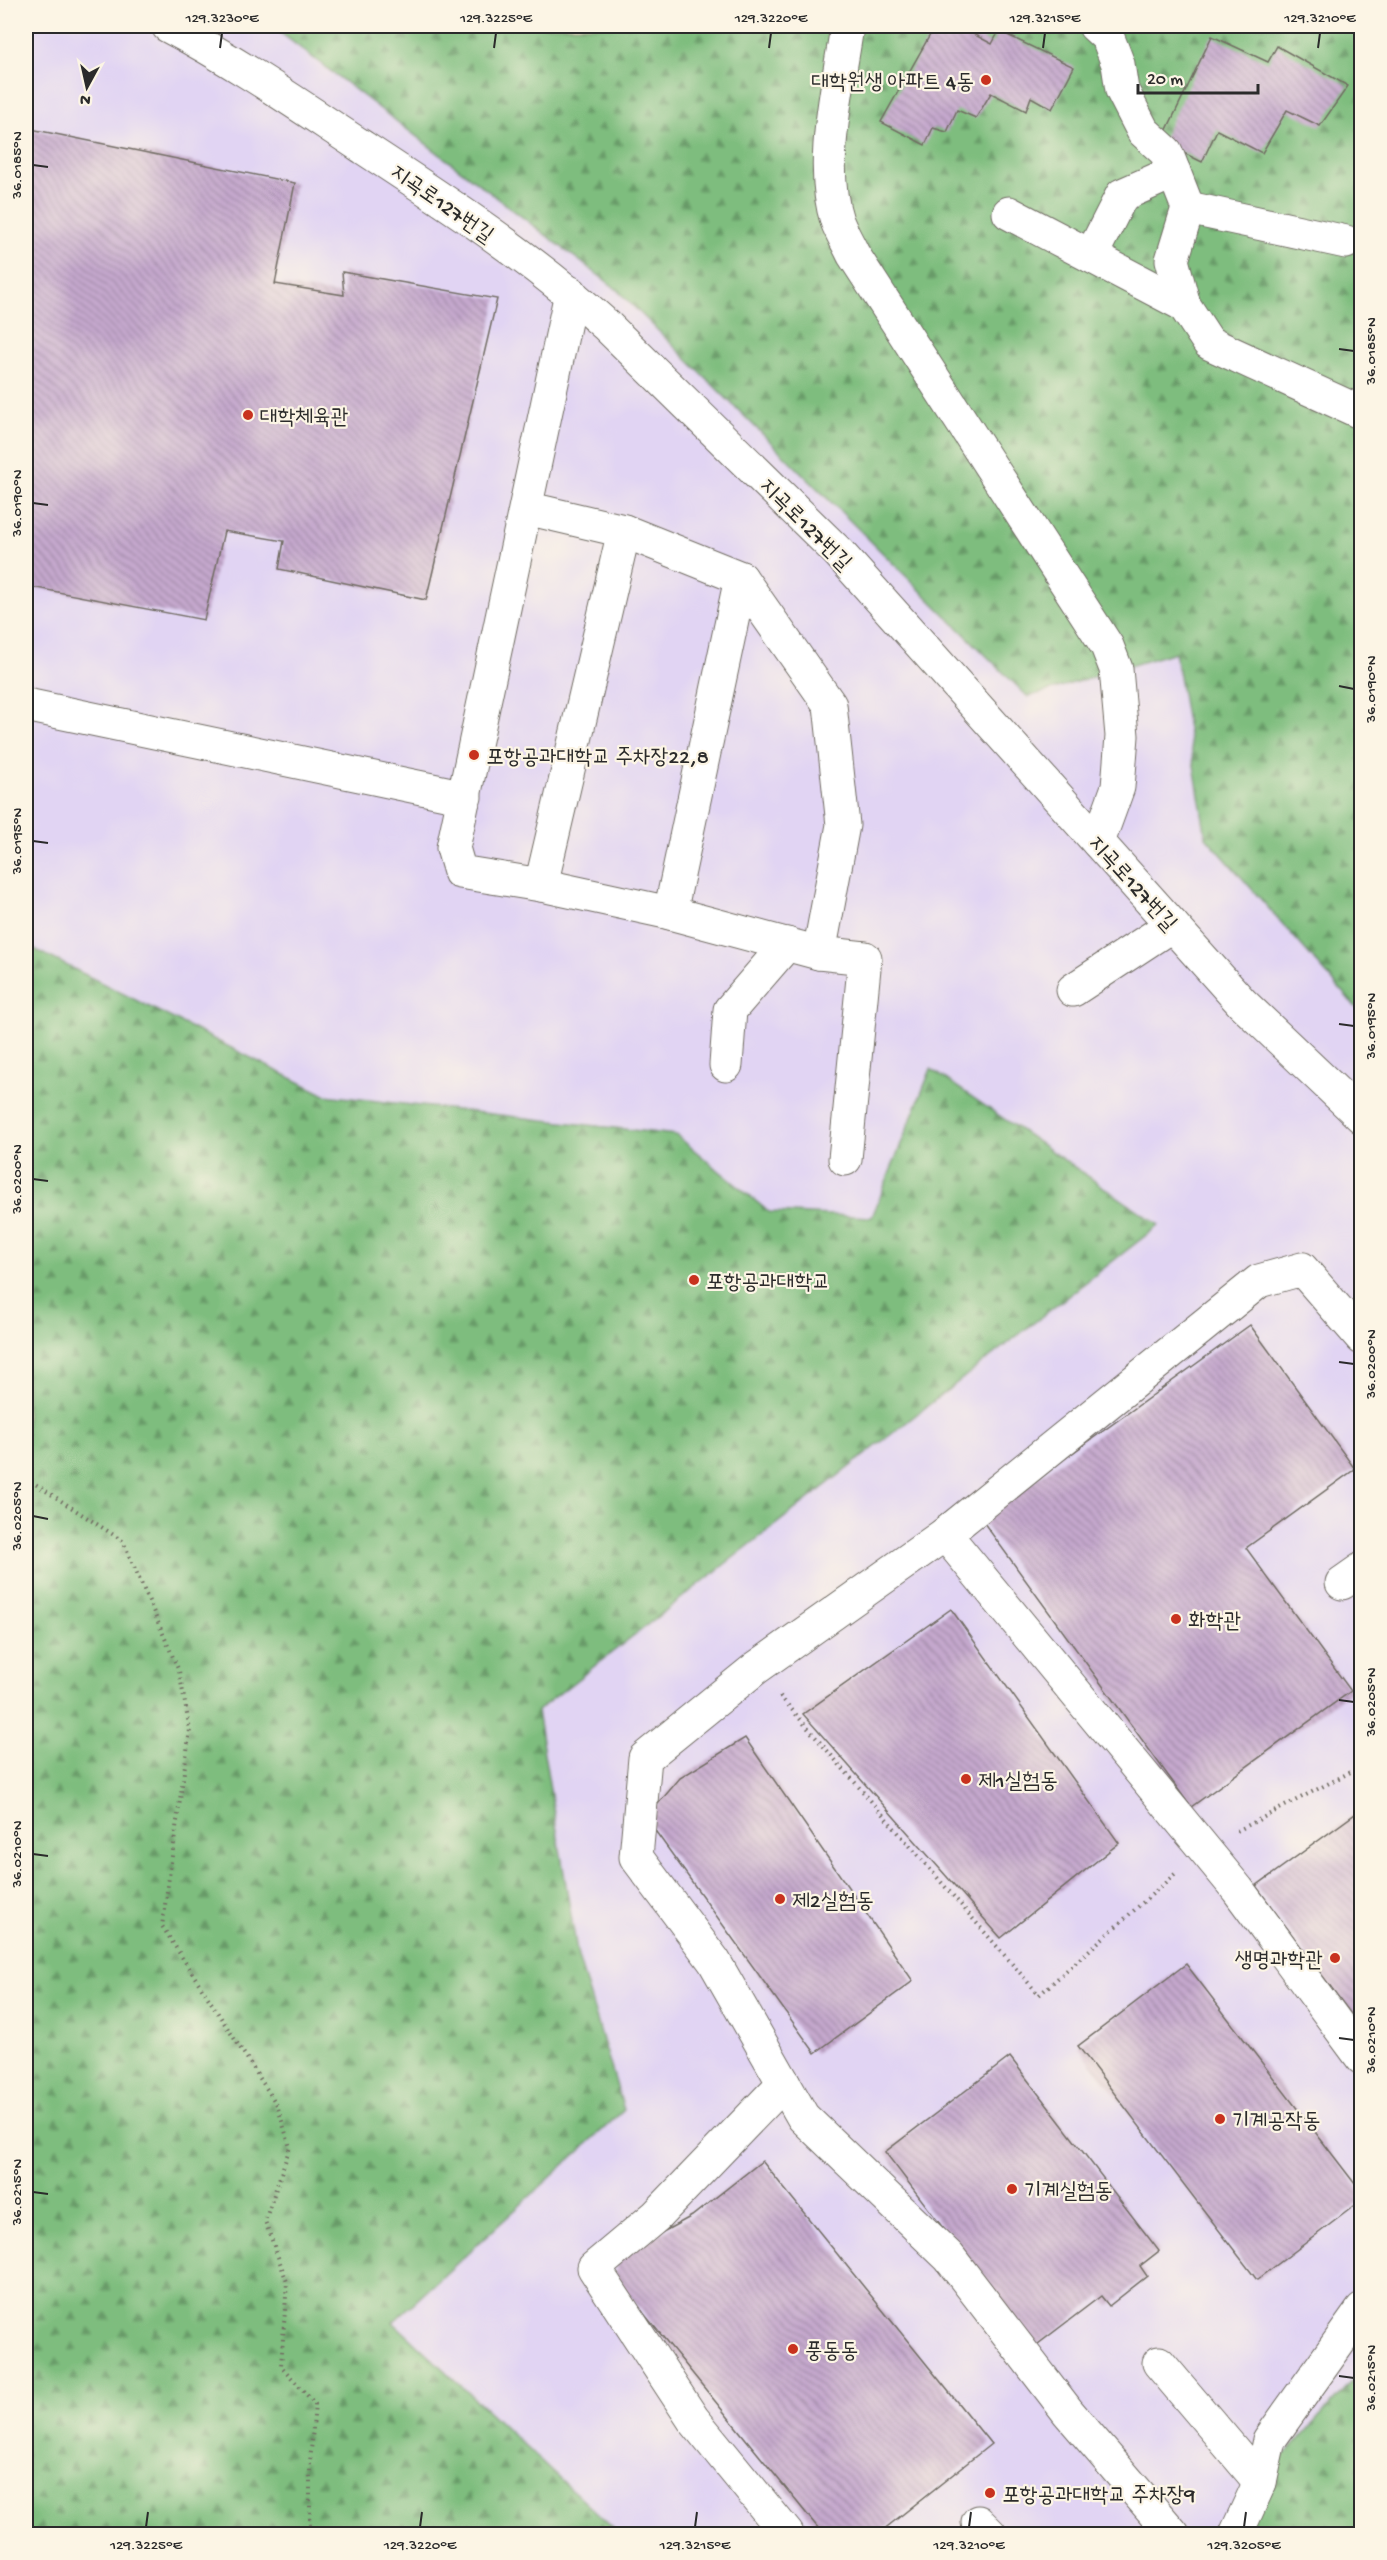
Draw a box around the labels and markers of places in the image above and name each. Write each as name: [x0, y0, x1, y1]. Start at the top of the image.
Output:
place label: 대학원생 아파트 4동: [812, 71, 974, 97]
marker: 대학원생 아파트 4동: [979, 73, 993, 87]
place label: 대학체육관: [260, 406, 349, 432]
marker: 대학체육관: [241, 408, 255, 422]
place label: 포항공과대학교 주차장22,8: [486, 746, 709, 772]
marker: 포항공과대학교 주차장22,8: [467, 748, 481, 762]
place label: 포항공과대학교: [706, 1271, 830, 1297]
marker: 포항공과대학교: [687, 1273, 701, 1287]
place label: 화학관: [1188, 1610, 1241, 1636]
marker: 화학관: [1169, 1612, 1183, 1626]
place label: 제1실험동: [978, 1770, 1058, 1796]
marker: 제1실험동: [959, 1772, 973, 1786]
place label: 제2실험동: [792, 1890, 874, 1916]
marker: 제2실험동: [773, 1892, 787, 1906]
place label: 생명과학관: [1234, 1949, 1323, 1975]
marker: 생명과학관: [1328, 1951, 1342, 1965]
place label: 기계공작동: [1232, 2110, 1321, 2136]
marker: 기계공작동: [1213, 2112, 1227, 2126]
place label: 기계실험동: [1024, 2180, 1113, 2206]
marker: 기계실험동: [1005, 2182, 1019, 2196]
place label: 풍동동: [805, 2340, 858, 2366]
marker: 풍동동: [786, 2342, 800, 2356]
place label: 포항공과대학교 주차장9: [1002, 2484, 1195, 2510]
marker: 포항공과대학교 주차장9: [983, 2486, 997, 2500]

